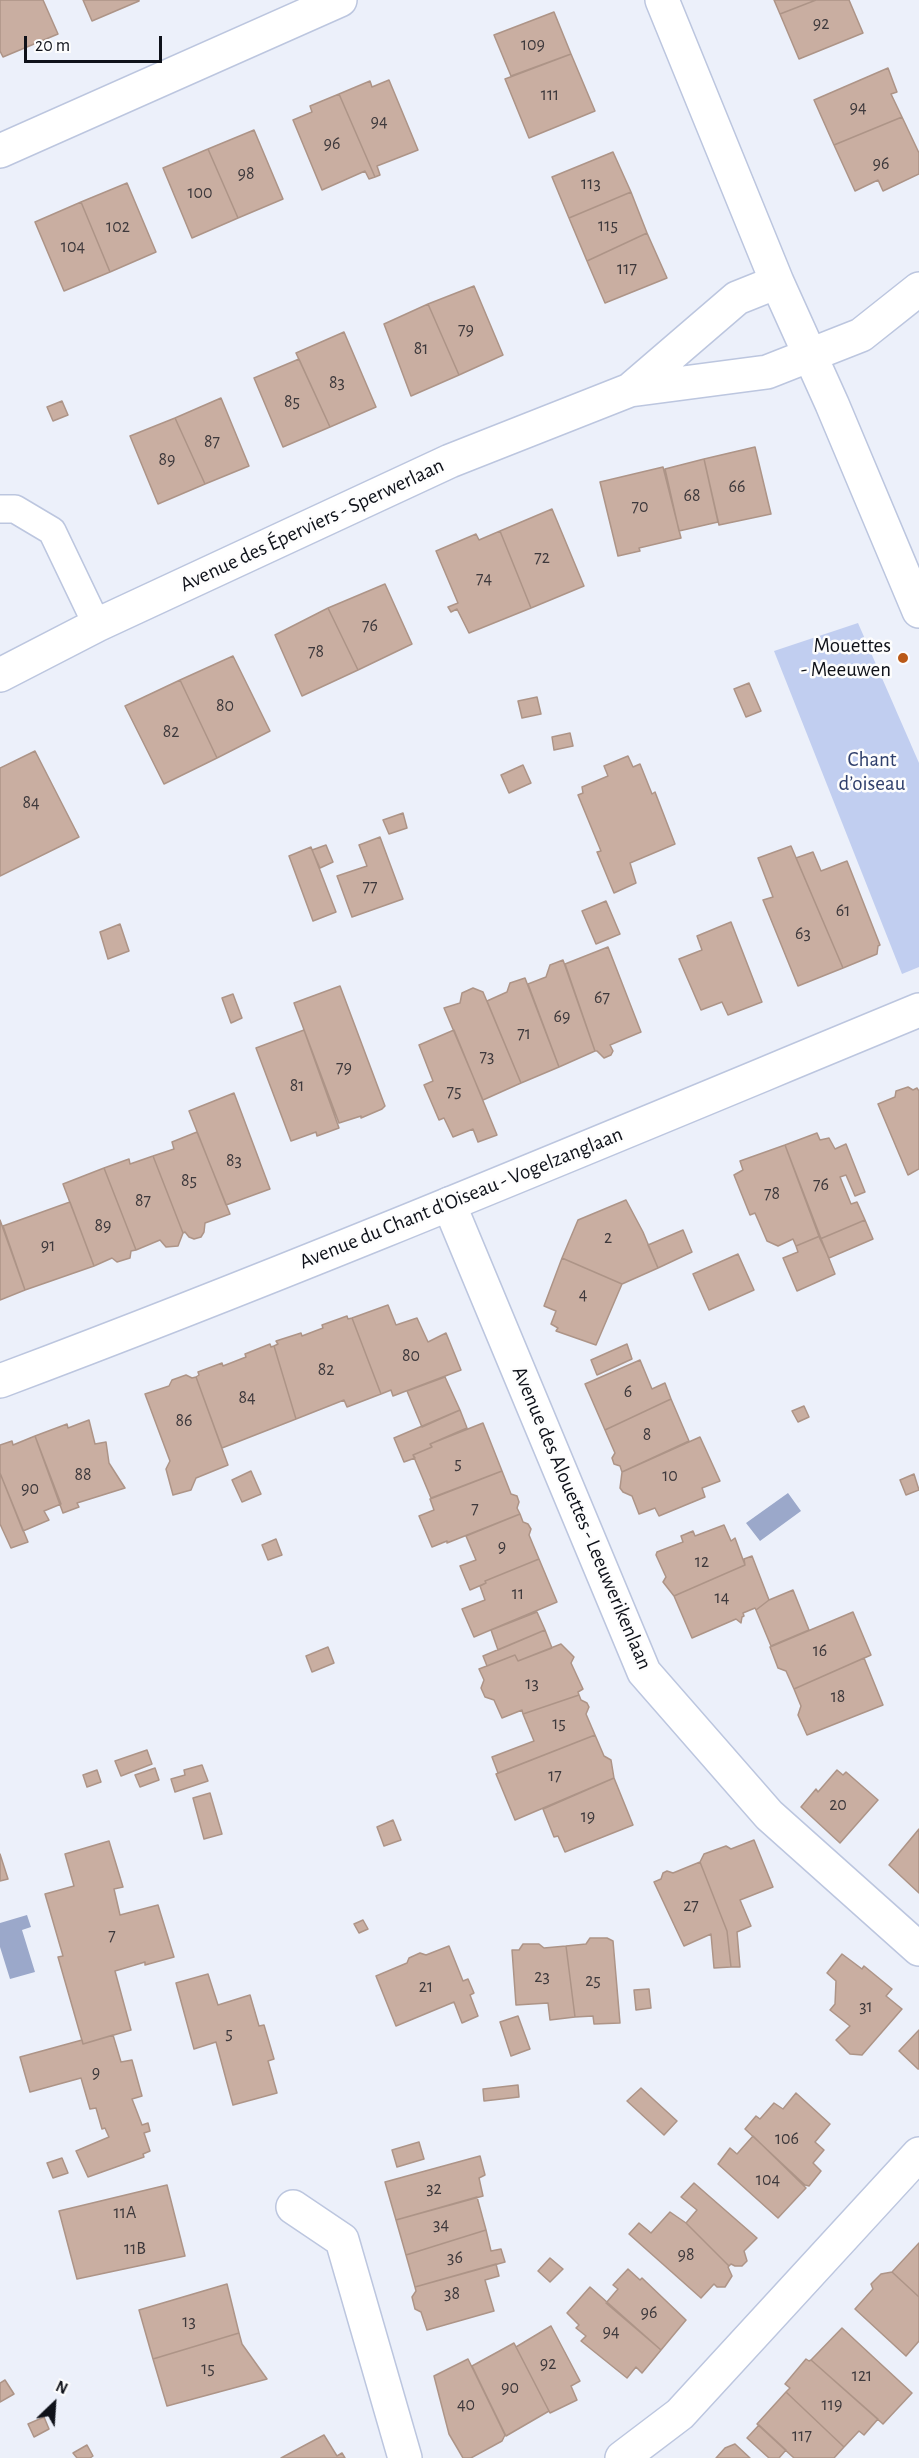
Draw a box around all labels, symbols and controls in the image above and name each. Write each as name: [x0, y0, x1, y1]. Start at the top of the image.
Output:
house number: 92: [813, 13, 829, 35]
scale bar: [27, 24, 165, 62]
house number: 109: [521, 34, 545, 56]
text: 20 m: [35, 37, 70, 55]
house number: 111: [541, 84, 559, 106]
house number: 94: [849, 97, 867, 119]
house number: 94: [370, 111, 388, 133]
house number: 96: [324, 133, 340, 155]
house number: 96: [873, 153, 889, 175]
house number: 98: [238, 163, 254, 185]
house number: 113: [581, 173, 601, 195]
house number: 100: [187, 182, 213, 204]
house number: 115: [598, 215, 618, 237]
house number: 102: [106, 216, 130, 238]
house number: 104: [61, 236, 85, 258]
house number: 117: [617, 258, 637, 280]
house number: 79: [458, 319, 474, 341]
house number: 81: [414, 338, 428, 360]
house number: 83: [329, 372, 345, 394]
house number: 85: [284, 391, 300, 413]
house number: 87: [204, 431, 220, 453]
house number: 89: [159, 449, 175, 471]
street label: Avenue des Éperviers - Sperwerlaan: [176, 453, 448, 597]
house number: 66: [729, 476, 745, 498]
house number: 68: [684, 485, 700, 507]
house number: 70: [631, 496, 649, 518]
house number: 72: [534, 547, 550, 569]
house number: 74: [476, 568, 492, 590]
house number: 76: [362, 615, 378, 637]
place label: Mouettes - Meeuwen: [801, 633, 891, 683]
house number: 78: [308, 641, 324, 663]
marker: Mouettes - Meeuwen: [896, 651, 910, 665]
house number: 80: [216, 695, 234, 717]
house number: 82: [163, 721, 179, 743]
park label: Chant d’oiseau: [839, 747, 905, 797]
house number: 84: [22, 792, 40, 814]
house number: 77: [362, 876, 378, 898]
house number: 61: [836, 900, 850, 922]
house number: 63: [795, 923, 811, 945]
house number: 67: [594, 987, 610, 1009]
house number: 69: [554, 1006, 570, 1028]
house number: 71: [517, 1023, 531, 1045]
house number: 73: [480, 1046, 494, 1068]
house number: 79: [336, 1057, 352, 1079]
house number: 81: [290, 1075, 304, 1097]
house number: 75: [446, 1081, 462, 1103]
street label: Avenue du Chant d'Oiseau - Vogelzanglaan: [296, 1121, 626, 1275]
house number: 83: [226, 1150, 242, 1172]
house number: 85: [181, 1170, 197, 1192]
house number: 76: [813, 1174, 829, 1196]
house number: 78: [764, 1183, 780, 1205]
house number: 87: [135, 1190, 151, 1212]
house number: 89: [95, 1215, 111, 1237]
house number: 2: [604, 1227, 612, 1249]
house number: 91: [41, 1235, 55, 1257]
house number: 4: [579, 1284, 587, 1306]
house number: 80: [402, 1345, 420, 1367]
house number: 82: [318, 1359, 334, 1381]
street label: Avenue des Alouettes - Leeuwerikenlaan: [507, 1363, 657, 1673]
house number: 6: [624, 1381, 632, 1403]
house number: 84: [238, 1387, 256, 1409]
house number: 86: [176, 1410, 192, 1432]
house number: 8: [643, 1424, 651, 1446]
house number: 5: [454, 1453, 462, 1475]
house number: 88: [74, 1464, 92, 1486]
house number: 10: [662, 1465, 678, 1487]
house number: 90: [21, 1478, 39, 1500]
house number: 7: [471, 1498, 479, 1520]
house number: 9: [498, 1536, 506, 1558]
house number: 12: [695, 1551, 709, 1573]
house number: 11: [512, 1583, 524, 1605]
house number: 14: [715, 1587, 729, 1609]
house number: 16: [813, 1640, 827, 1662]
house number: 13: [525, 1673, 539, 1695]
house number: 18: [831, 1686, 845, 1708]
house number: 15: [552, 1713, 566, 1735]
house number: 17: [548, 1765, 562, 1787]
house number: 20: [829, 1794, 847, 1816]
house number: 19: [581, 1806, 595, 1828]
house number: 27: [683, 1895, 699, 1917]
house number: 7: [108, 1925, 116, 1947]
house number: 23: [534, 1966, 550, 1988]
house number: 25: [585, 1970, 601, 1992]
house number: 21: [419, 1976, 433, 1998]
house number: 31: [859, 1996, 873, 2018]
house number: 5: [225, 2023, 233, 2045]
house number: 9: [92, 2062, 100, 2084]
house number: 106: [775, 2128, 799, 2150]
house number: 104: [756, 2169, 780, 2191]
house number: 32: [426, 2178, 442, 2200]
house number: 11A: [114, 2202, 136, 2224]
house number: 34: [433, 2214, 449, 2236]
house number: 11B: [124, 2238, 146, 2260]
house number: 98: [678, 2244, 694, 2266]
house number: 36: [447, 2247, 463, 2269]
house number: 38: [444, 2283, 460, 2305]
house number: 96: [641, 2302, 657, 2324]
house number: 13: [182, 2311, 196, 2333]
house number: 94: [602, 2321, 620, 2343]
house number: 92: [540, 2353, 556, 2375]
house number: 15: [201, 2358, 215, 2380]
house number: 121: [852, 2365, 872, 2387]
north arrow: [24, 2374, 84, 2434]
house number: 90: [501, 2377, 519, 2399]
text: N: [53, 2378, 70, 2397]
house number: 40: [457, 2394, 475, 2416]
house number: 119: [822, 2394, 842, 2416]
house number: 117: [792, 2425, 812, 2447]

